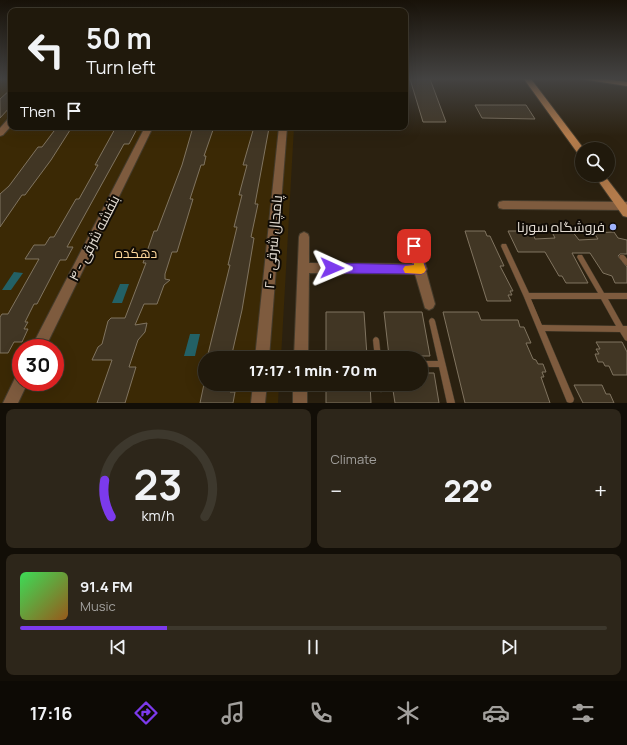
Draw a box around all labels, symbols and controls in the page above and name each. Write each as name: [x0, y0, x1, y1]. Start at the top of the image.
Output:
text: 50 m: [86, 19, 152, 57]
icon: left: [20, 24, 72, 76]
text: Turn left: [86, 55, 156, 79]
icon: arrive: [63, 100, 85, 122]
text: Then: [20, 101, 55, 122]
map controls: [575, 142, 615, 182]
button: search: [575, 142, 615, 182]
street label: بنفشه شرقی - ۴: [64, 192, 123, 284]
street label: پامچال شرقی - ۲: [259, 194, 287, 290]
place label: فروشگاه سورنا: [517, 217, 605, 236]
marker: فروشگاه سورنا: [608, 222, 618, 232]
pin: [397, 229, 431, 263]
icon: arrive: [403, 235, 425, 257]
park label: دهکده: [115, 243, 157, 262]
position arrow: [311, 247, 353, 289]
speed limit sign: 30: [12, 339, 64, 391]
text: 17:17 · 1 min · 70 m: [249, 360, 377, 381]
text: Climate: [331, 450, 377, 468]
text: 23: [134, 455, 183, 511]
text: 22°: [443, 470, 493, 511]
text: −: [331, 476, 342, 506]
text: +: [594, 476, 607, 506]
text: km/h: [142, 505, 175, 524]
text: 91.4 FM: [80, 576, 133, 597]
text: Music: [80, 597, 116, 615]
icon: previous: [107, 636, 129, 658]
icon: pause: [302, 636, 324, 658]
icon: next: [498, 636, 520, 658]
icon: directions: [132, 699, 160, 727]
icon: music: [219, 699, 247, 727]
icon: phone: [307, 699, 335, 727]
icon: climate: [394, 699, 422, 727]
icon: car: [482, 699, 510, 727]
icon: filters: [569, 699, 597, 727]
text: 17:16: [30, 701, 72, 725]

